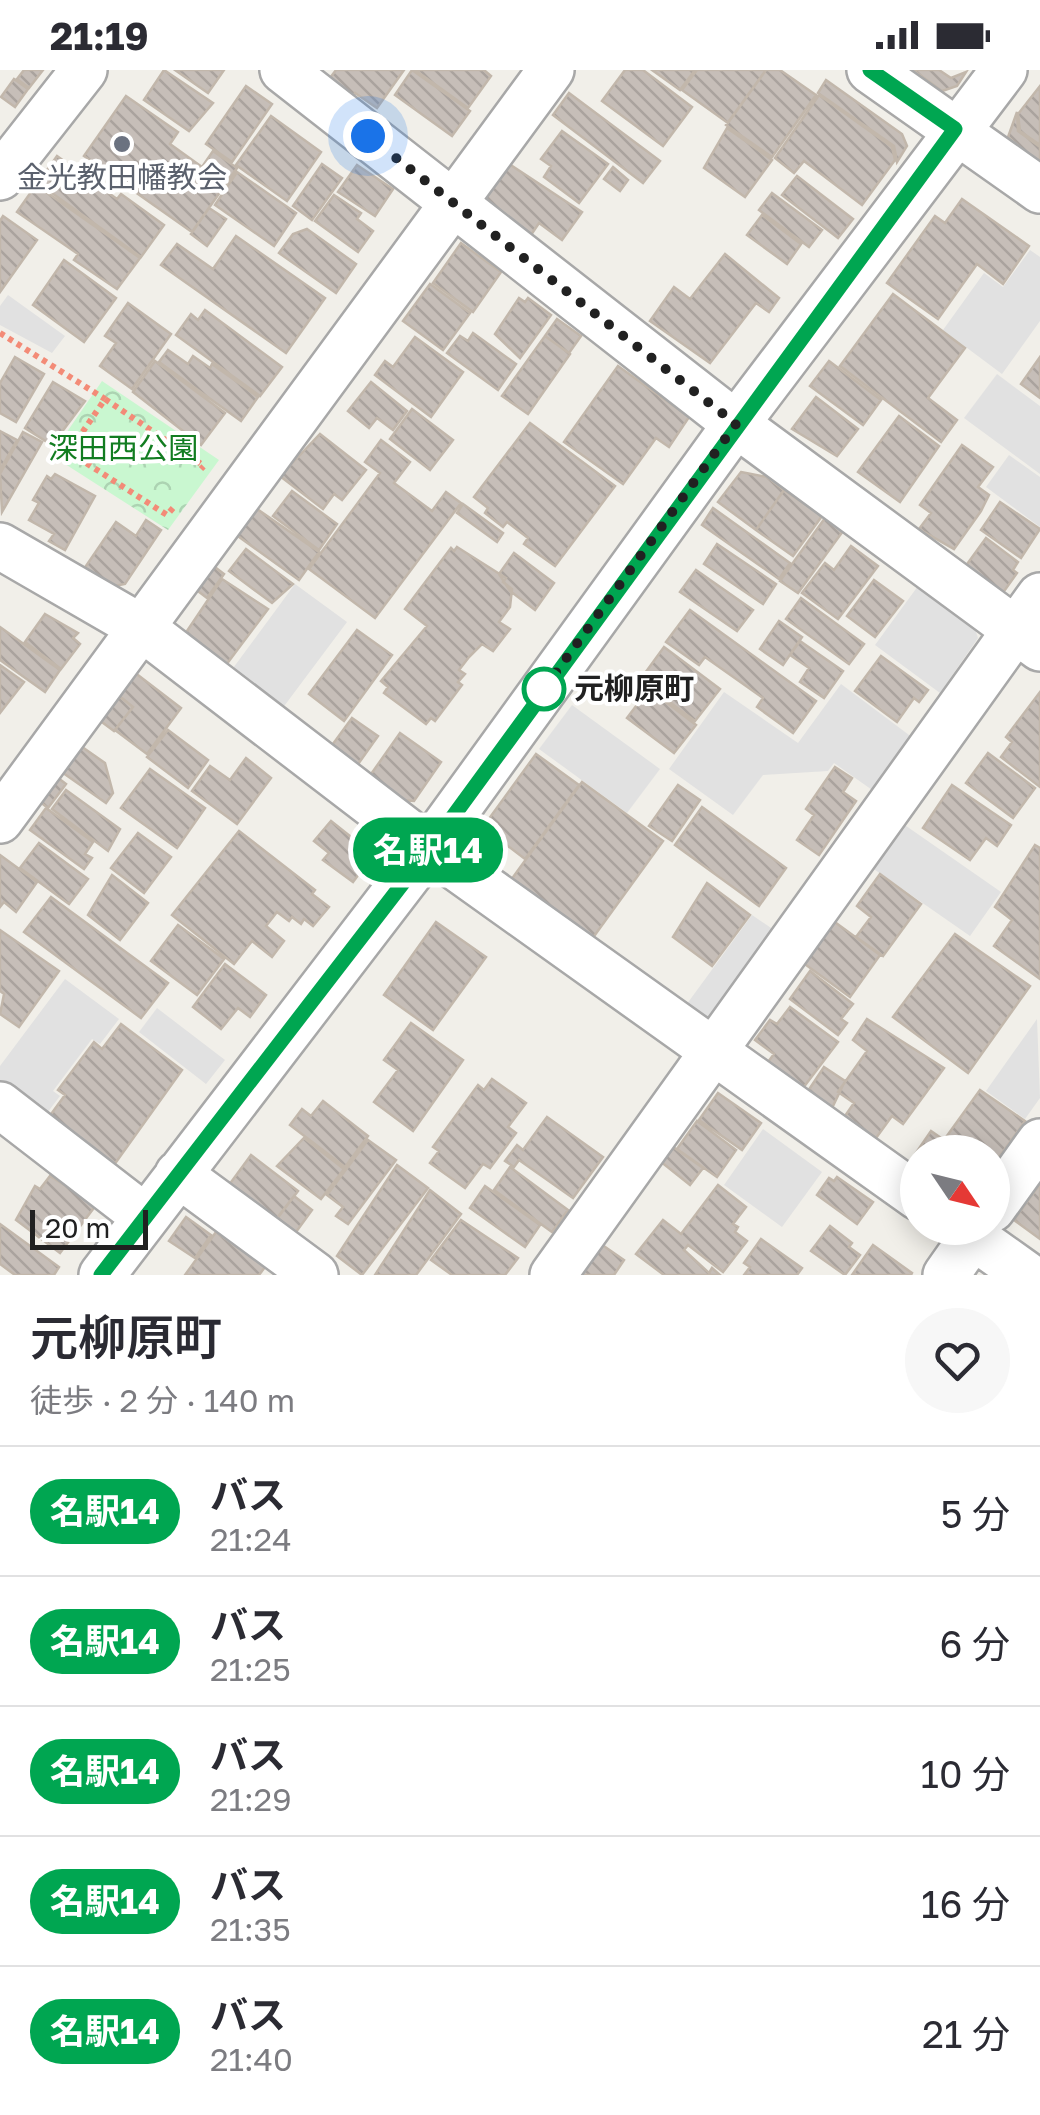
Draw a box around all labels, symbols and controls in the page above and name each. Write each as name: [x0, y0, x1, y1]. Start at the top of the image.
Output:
text: 21:19: [50, 13, 149, 58]
your location: [343, 111, 393, 161]
marker: 金光教田幡教会: [111, 133, 133, 155]
place label: 金光教田幡教会: [17, 159, 227, 195]
park label: 深田西公園: [48, 430, 198, 466]
marker: 元柳原町: [523, 668, 565, 710]
place label: 元柳原町: [574, 670, 694, 706]
line badge: 名駅14: [358, 818, 498, 882]
text: 名駅14: [373, 829, 483, 871]
north arrow: [900, 1135, 1010, 1245]
map controls: [900, 1135, 1010, 1245]
scale bar: [30, 1205, 148, 1250]
text: 20 m: [45, 1211, 110, 1244]
text: 元柳原町: [30, 1308, 222, 1366]
button: heart: [905, 1308, 1010, 1413]
text: 徒歩 · 2 分 · 140 m: [30, 1381, 295, 1419]
text: バス: [210, 1472, 286, 1517]
text: 名駅14: [50, 1490, 160, 1532]
text: 5 分: [940, 1491, 1010, 1536]
text: 21:24: [210, 1520, 292, 1558]
text: バス: [210, 1602, 286, 1647]
text: 名駅14: [50, 1620, 160, 1662]
text: 6 分: [940, 1621, 1010, 1666]
text: 21:25: [210, 1650, 291, 1688]
text: バス: [210, 1732, 286, 1777]
text: 名駅14: [50, 1750, 160, 1792]
text: 10 分: [921, 1751, 1010, 1796]
text: 21:29: [210, 1780, 292, 1818]
text: バス: [210, 1862, 286, 1907]
text: 名駅14: [50, 1880, 160, 1922]
text: 16 分: [921, 1881, 1010, 1926]
text: 21:35: [210, 1910, 291, 1948]
text: バス: [210, 1992, 286, 2037]
text: 名駅14: [50, 2010, 160, 2052]
text: 21 分: [922, 2011, 1010, 2056]
text: 21:40: [210, 2040, 293, 2078]

